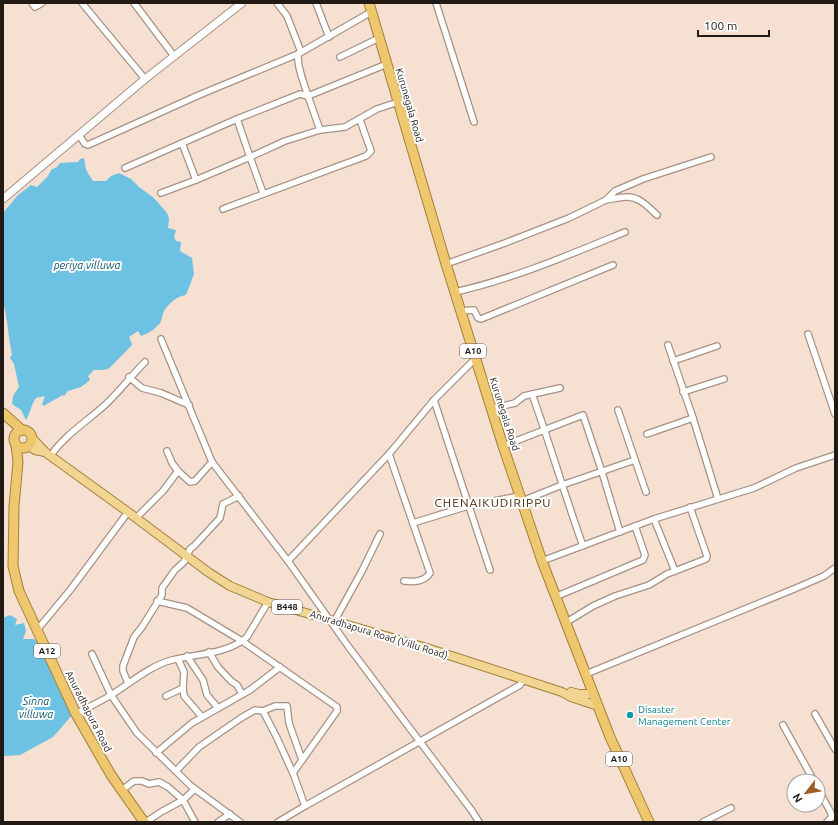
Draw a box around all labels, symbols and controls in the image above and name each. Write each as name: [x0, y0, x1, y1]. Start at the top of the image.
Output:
scale bar: [698, 12, 769, 38]
text: 100 m: [704, 19, 737, 32]
street label: Kurunegala Road: [394, 67, 425, 144]
water label: periya villuwa: [53, 259, 120, 271]
road number: A10: [460, 344, 486, 358]
street label: Kurunegala Road: [487, 376, 522, 452]
district label: CHENAIKUDIRIPPU: [434, 496, 552, 509]
road number: B448: [272, 600, 302, 614]
street label: Anuradhapura Road (Villu Road): [309, 608, 449, 661]
road number: A12: [34, 644, 60, 658]
street label: Anuradhapura Road: [63, 669, 114, 754]
water label: Sinna villuwa: [19, 695, 53, 720]
place label: Disaster Management Center: [638, 704, 731, 727]
marker: Disaster Management Center: [625, 710, 635, 720]
road number: A10: [606, 752, 632, 766]
north arrow: [786, 773, 826, 813]
text: N: [790, 792, 805, 805]

